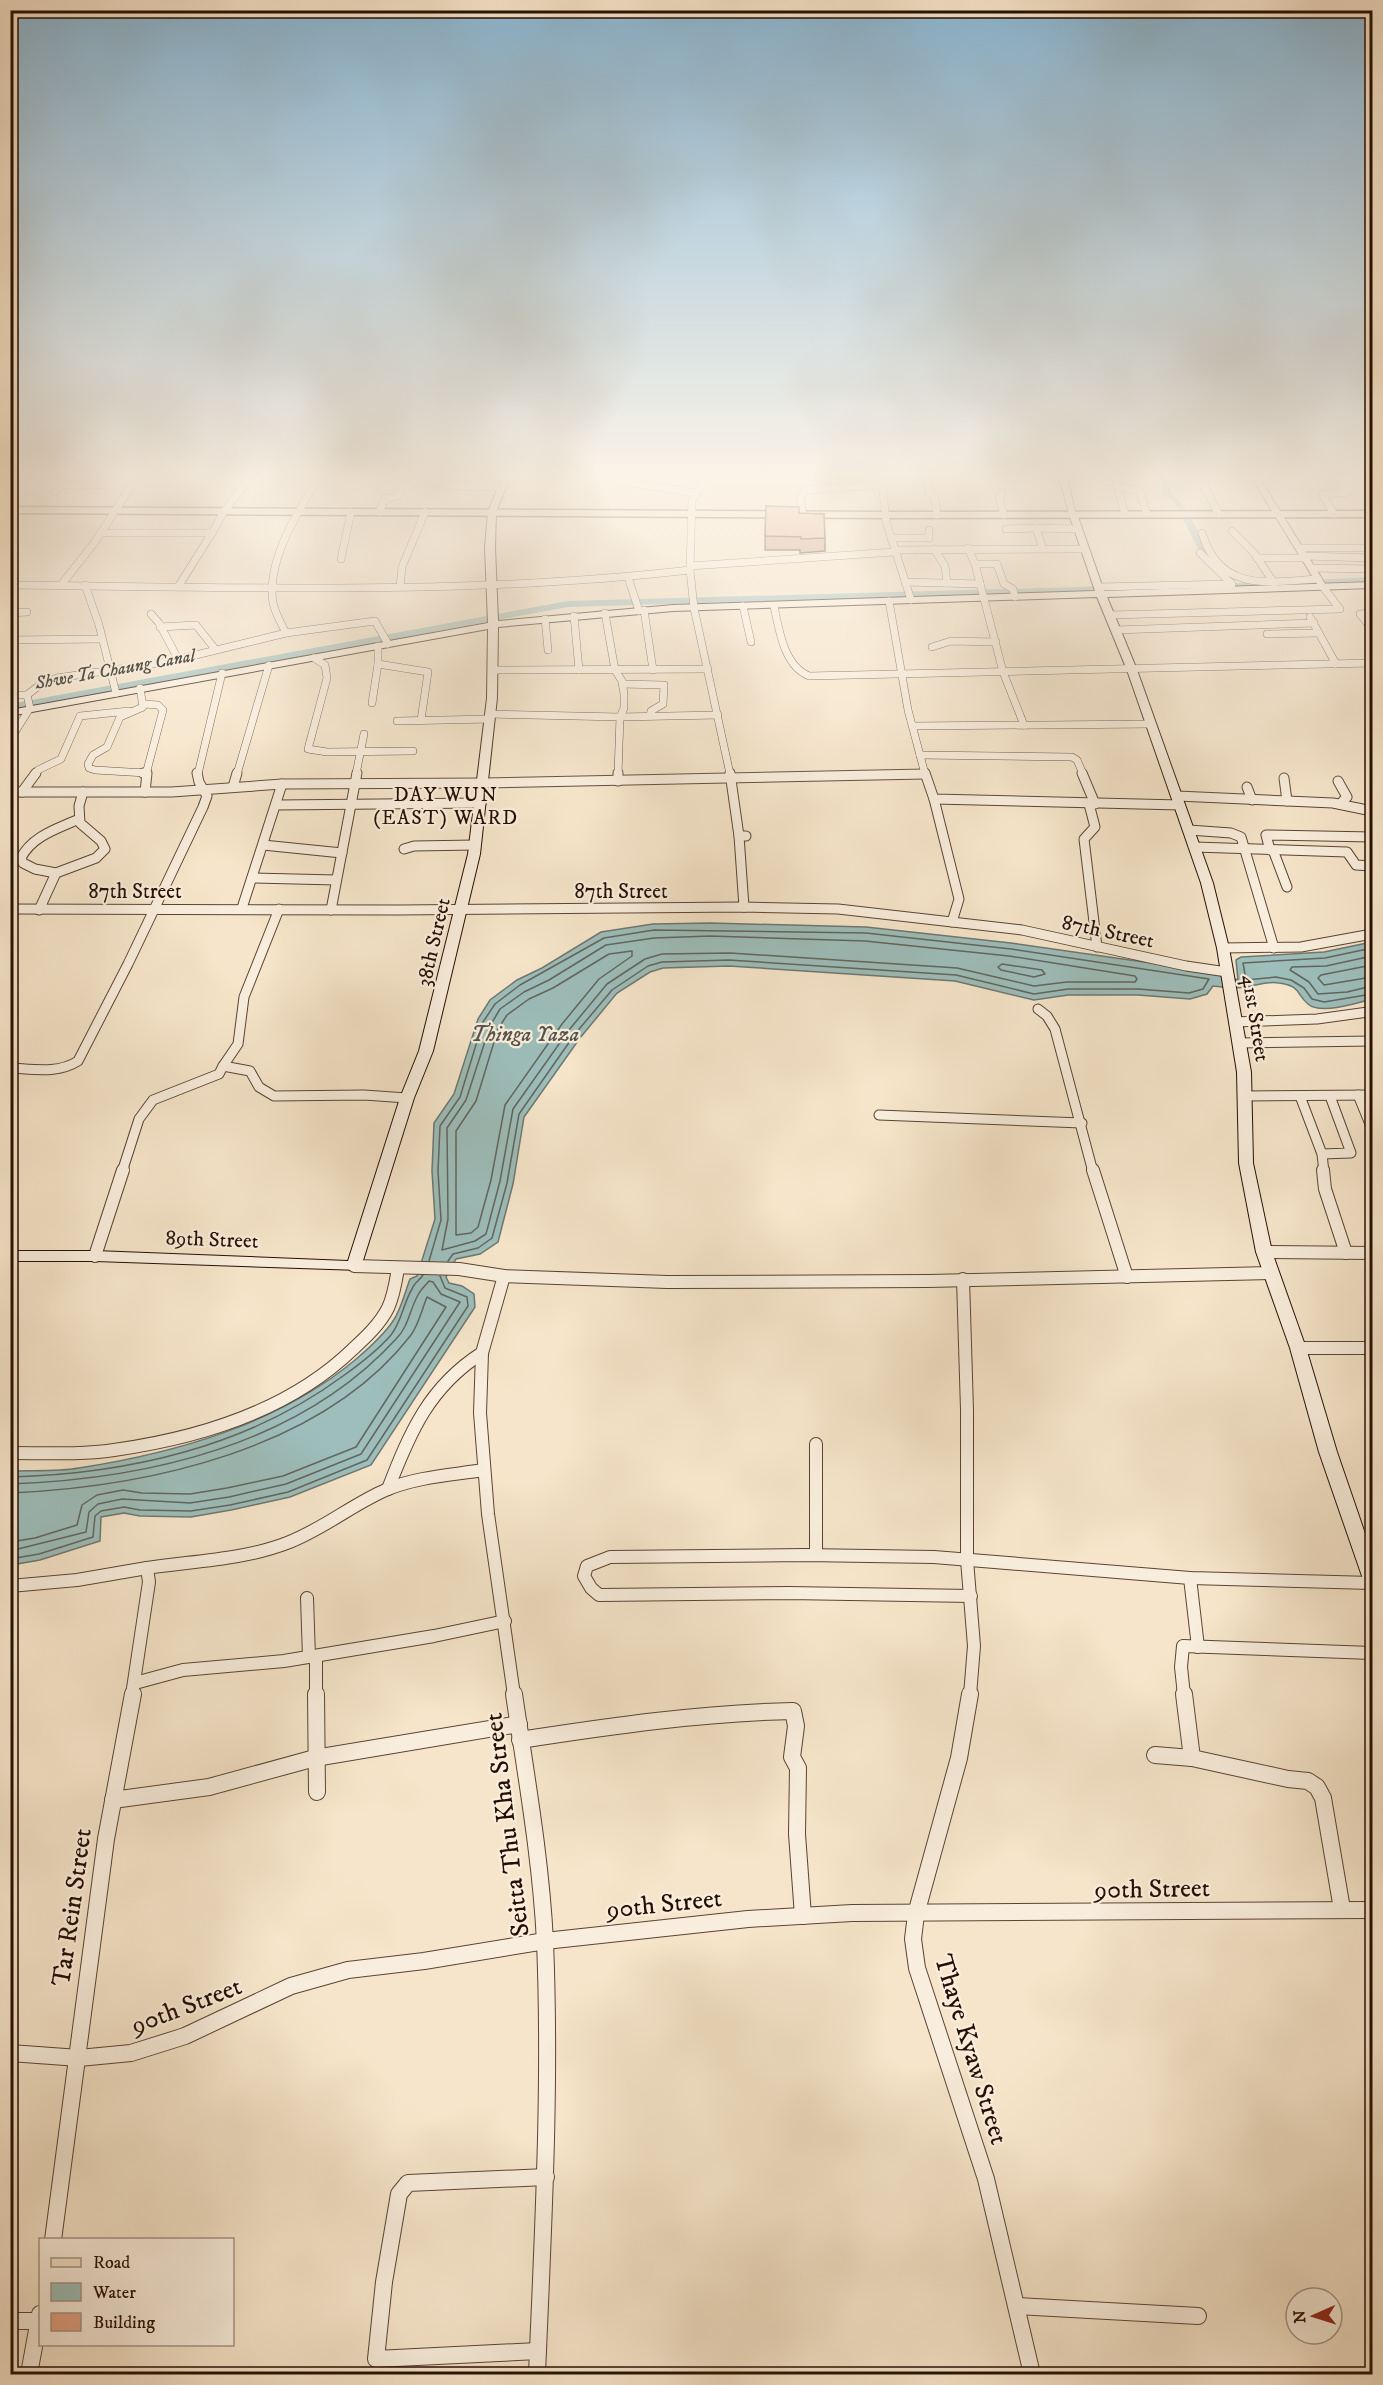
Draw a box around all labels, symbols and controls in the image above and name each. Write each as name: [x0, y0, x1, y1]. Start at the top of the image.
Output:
water label: Shwe Ta Chaung Canal: [32, 645, 199, 695]
district label: DAY WUN (EAST) WARD: [373, 783, 519, 831]
street label: 87th Street: [88, 879, 182, 905]
street label: 87th Street: [574, 879, 668, 905]
street label: 38th Street: [411, 895, 457, 989]
street label: 87th Street: [1059, 910, 1156, 954]
street label: 41st Street: [1235, 973, 1275, 1064]
water label: Thinga Yaza: [471, 1021, 579, 1048]
street label: 89th Street: [165, 1225, 259, 1255]
street label: Seitta Thu Kha Street: [477, 1711, 538, 1939]
street label: Tar Rein Street: [45, 1826, 100, 1988]
street label: 90th Street: [1092, 1872, 1210, 1907]
street label: 90th Street: [603, 1882, 724, 1927]
street label: Thaye Kyaw Street: [926, 1950, 1015, 2149]
street label: 90th Street: [125, 1970, 247, 2043]
legend: [39, 2238, 234, 2346]
text: Road: [93, 2252, 130, 2274]
text: Water: [92, 2282, 136, 2304]
north arrow: [1284, 2286, 1344, 2346]
text: N: [1290, 2310, 1310, 2324]
text: Building: [93, 2312, 155, 2334]

